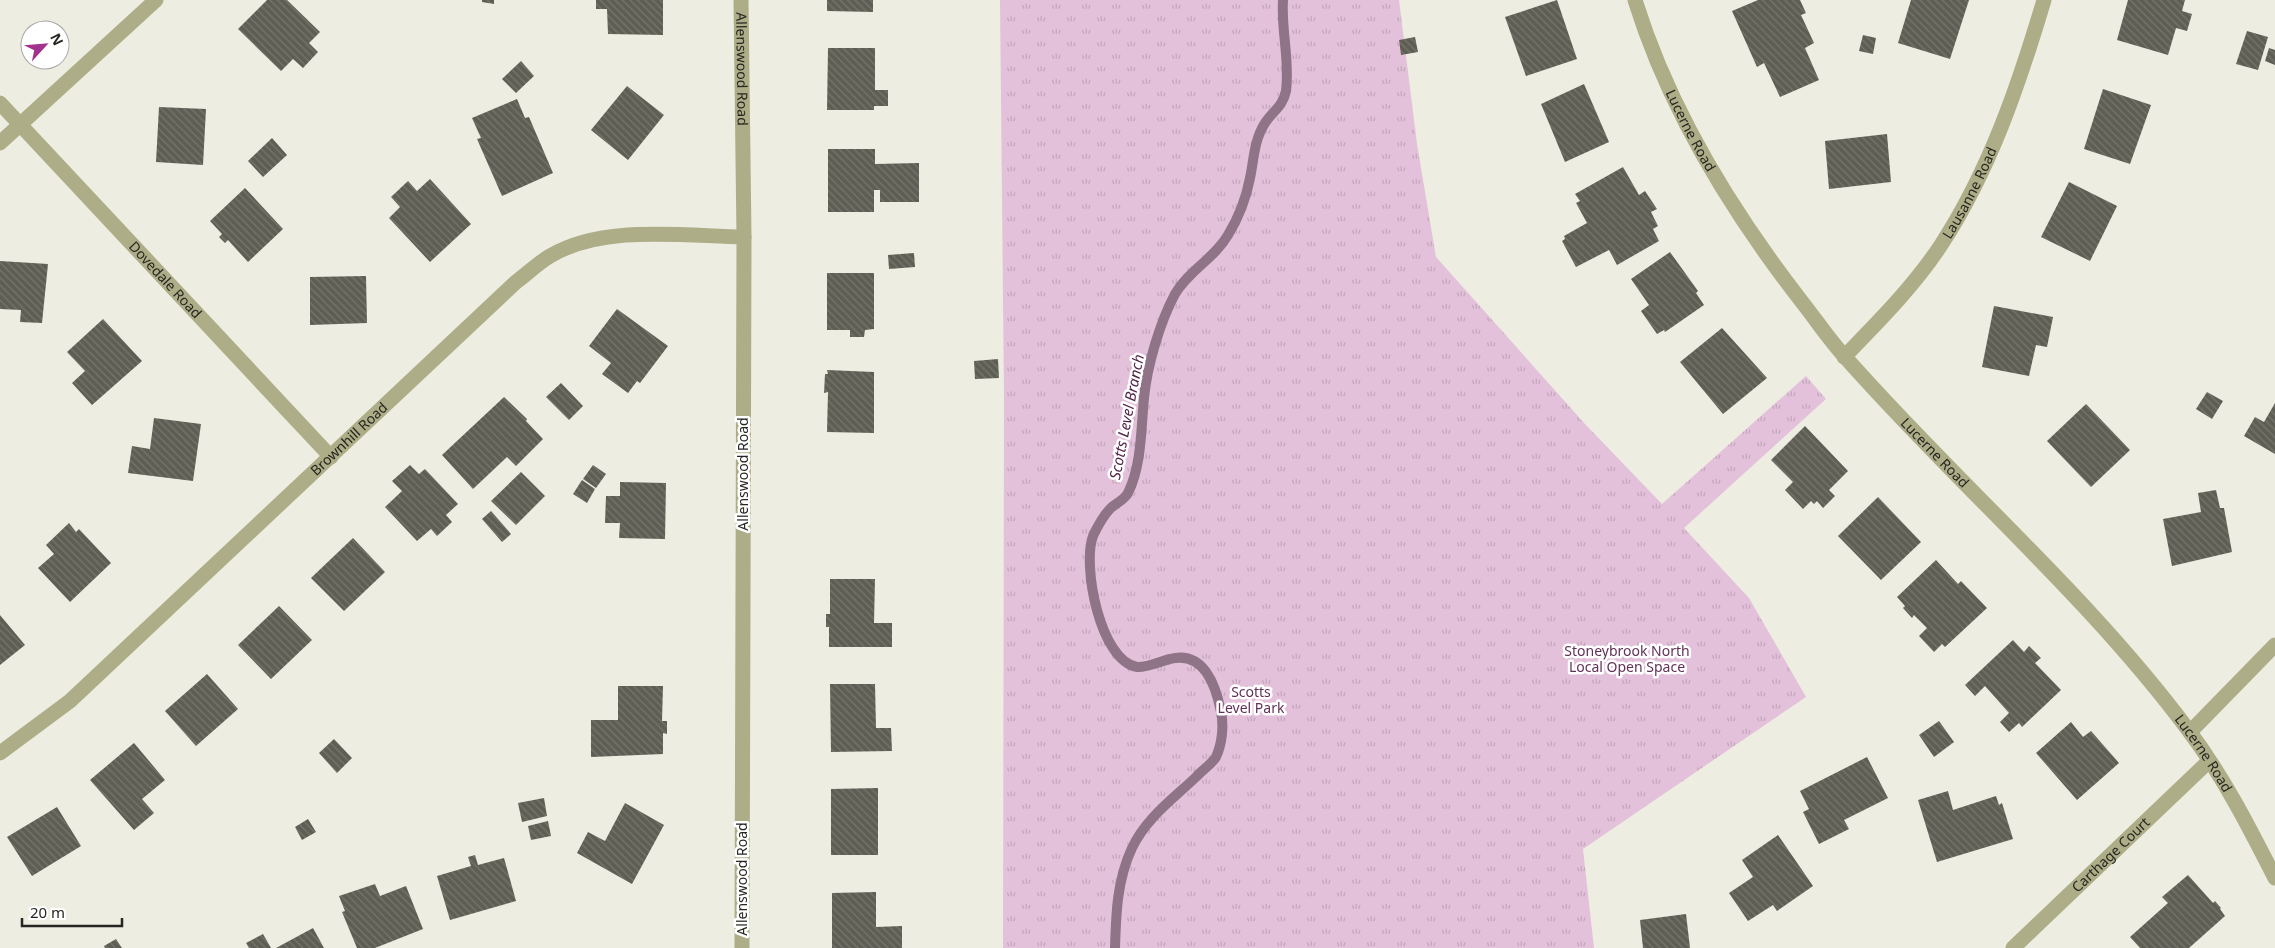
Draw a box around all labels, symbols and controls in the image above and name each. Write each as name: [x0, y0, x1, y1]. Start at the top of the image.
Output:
street label: Allenswood Road: [732, 12, 753, 126]
north arrow: [20, 20, 70, 70]
text: N: [46, 30, 68, 48]
street label: Lucerne Road: [1662, 86, 1720, 175]
street label: Lausanne Road: [1937, 144, 2001, 242]
street label: Dovedale Road: [125, 237, 206, 322]
water label: Scotts Level Branch: [1104, 352, 1148, 481]
street label: Brownhill Road: [306, 398, 391, 479]
street label: Lucerne Road: [1897, 413, 1973, 491]
street label: Allenswood Road: [733, 417, 752, 531]
park label: Stoneybrook North Local Open Space: [1564, 641, 1690, 676]
park label: Scotts Level Park: [1218, 682, 1285, 717]
street label: Lucerne Road: [2171, 710, 2237, 796]
street label: Carthage Court: [2067, 813, 2153, 896]
street label: Allenswood Road: [732, 822, 751, 936]
scale bar: [22, 896, 122, 928]
text: 20 m: [30, 902, 65, 922]

